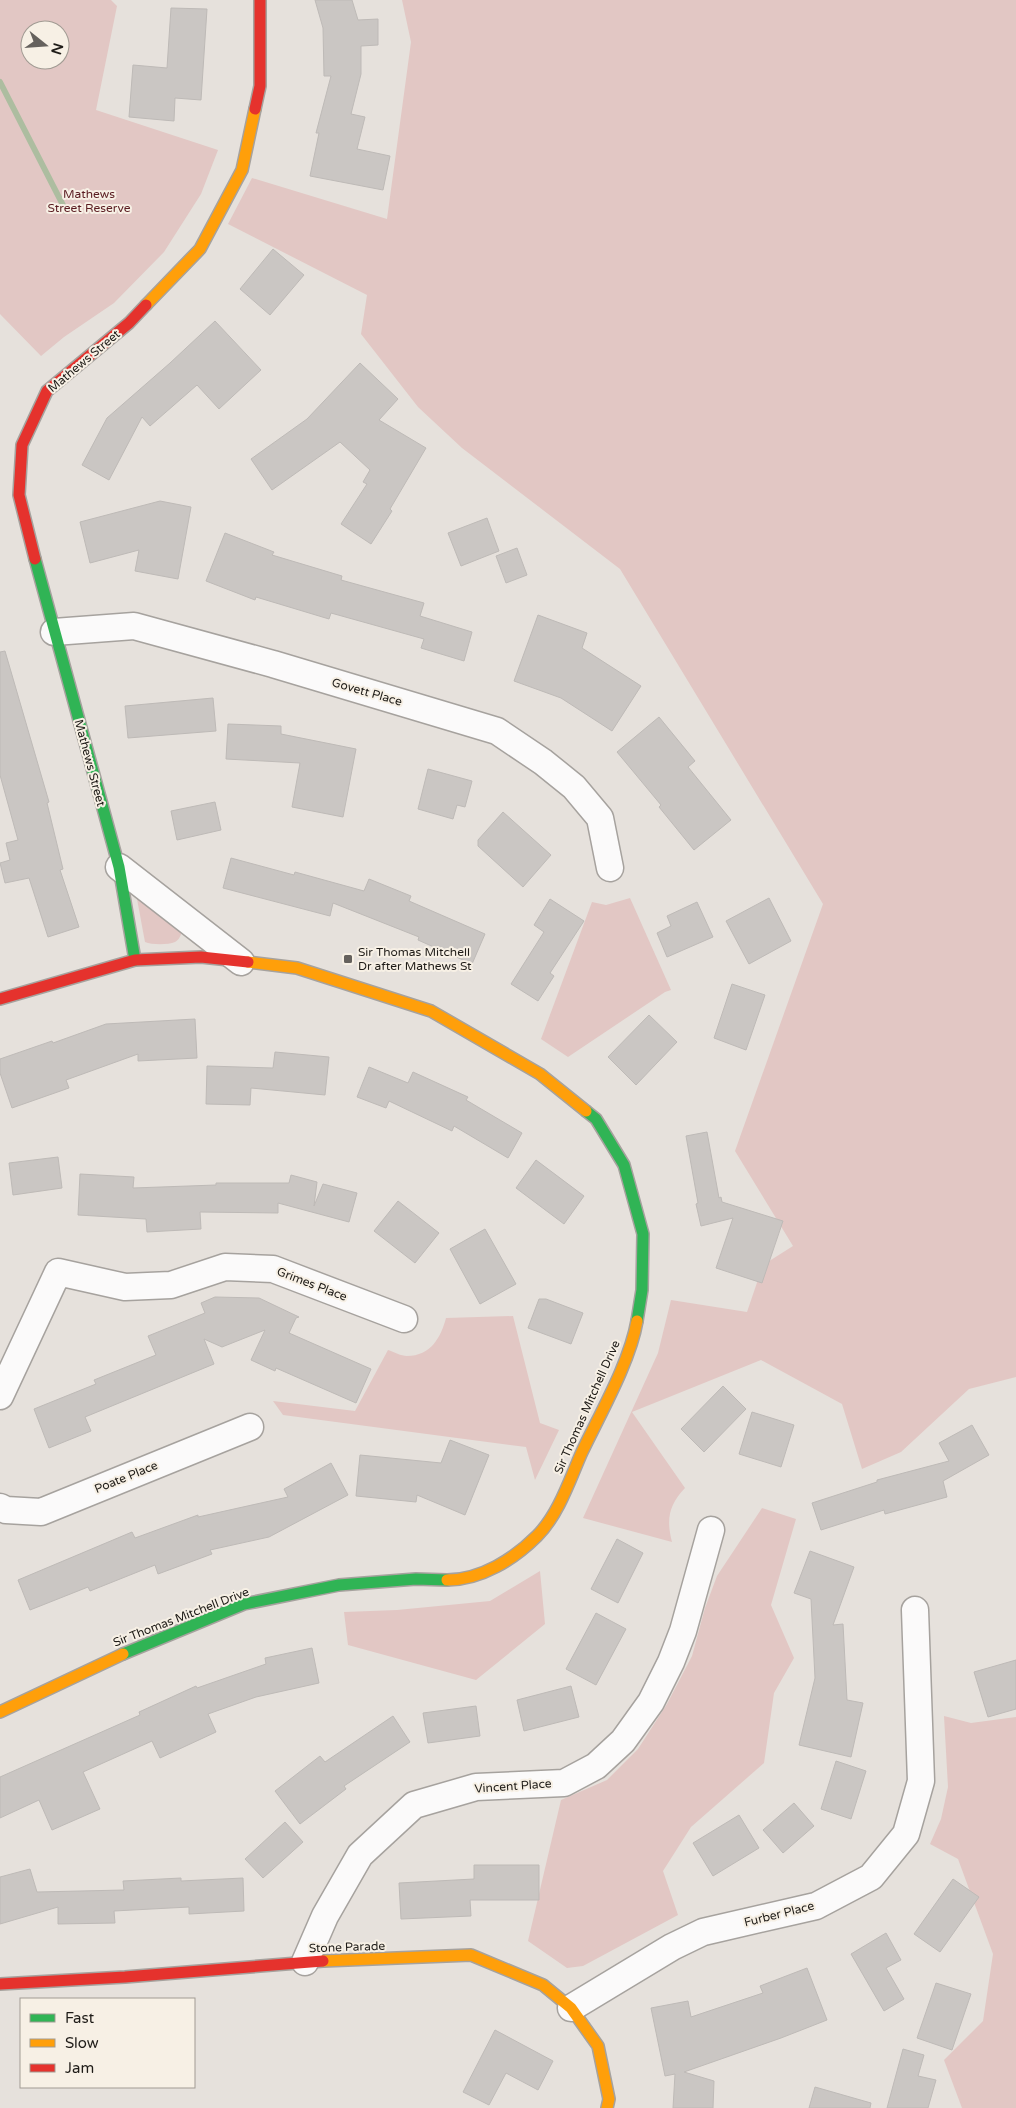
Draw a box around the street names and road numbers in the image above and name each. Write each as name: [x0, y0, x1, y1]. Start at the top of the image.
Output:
street label: Mathews Street: [45, 327, 123, 395]
street label: Govett Place: [330, 675, 404, 709]
street label: Mathews Street: [72, 718, 108, 808]
street label: Grimes Place: [275, 1264, 349, 1304]
street label: Sir Thomas Mitchell Drive: [551, 1338, 623, 1476]
street label: Poate Place: [92, 1458, 160, 1496]
street label: Sir Thomas Mitchell Drive: [111, 1584, 251, 1649]
street label: Vincent Place: [474, 1776, 552, 1796]
street label: Furber Place: [743, 1898, 816, 1929]
street label: Stone Parade: [309, 1939, 386, 1955]

